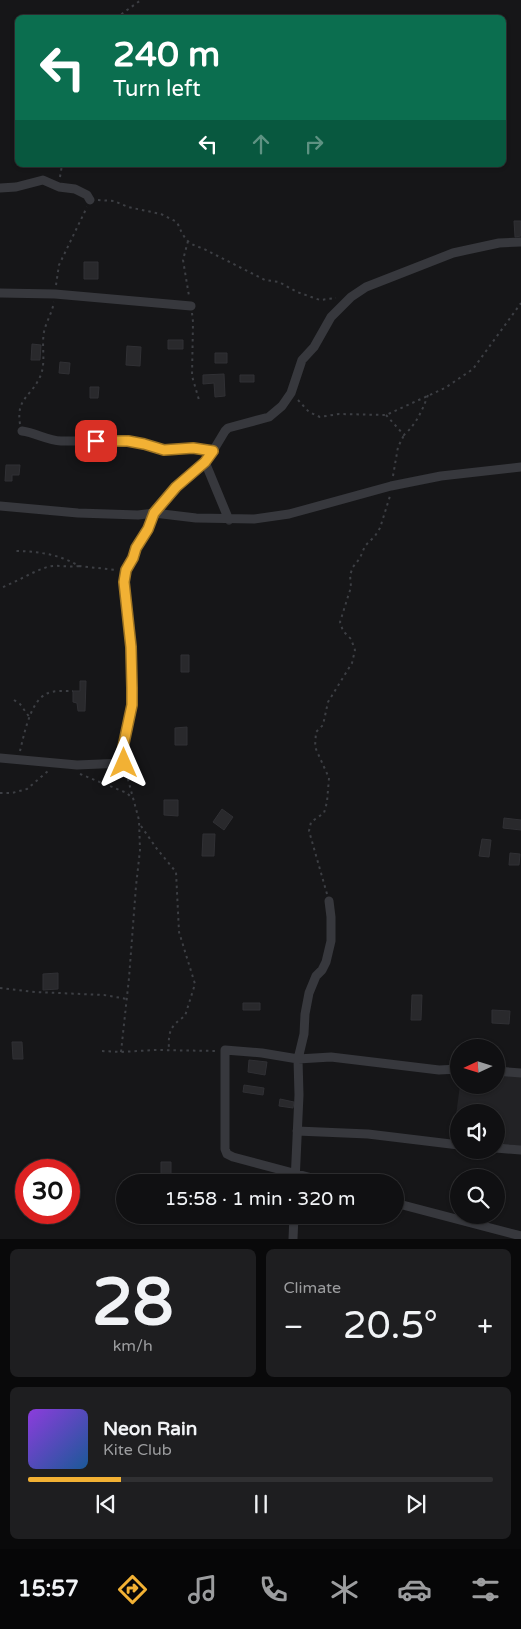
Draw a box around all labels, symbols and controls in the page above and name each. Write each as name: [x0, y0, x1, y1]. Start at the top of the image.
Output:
text: 240 m: [113, 34, 220, 76]
icon: left: [30, 35, 95, 100]
text: Turn left: [113, 76, 201, 102]
icon: left: [194, 130, 222, 158]
icon: ahead: [247, 130, 275, 158]
icon: right: [300, 130, 328, 158]
pin: [75, 420, 117, 462]
icon: arrive: [82, 427, 110, 455]
position arrow: [97, 736, 149, 788]
north arrow: [450, 1039, 505, 1094]
map controls: [450, 1039, 505, 1224]
button: sound: [450, 1104, 505, 1159]
speed limit sign: 30: [15, 1159, 80, 1224]
button: search: [450, 1169, 505, 1224]
text: 15:58 · 1 min · 320 m: [164, 1188, 356, 1210]
text: 28: [92, 1264, 174, 1343]
text: Climate: [284, 1278, 341, 1298]
text: 20.5°: [343, 1303, 438, 1349]
text: −: [284, 1310, 303, 1344]
text: +: [477, 1310, 493, 1344]
text: km/h: [113, 1336, 153, 1356]
text: Neon Rain: [103, 1418, 197, 1440]
text: Kite Club: [103, 1440, 172, 1460]
icon: previous: [92, 1490, 120, 1518]
icon: pause: [247, 1490, 275, 1518]
icon: next: [402, 1490, 430, 1518]
icon: directions: [115, 1572, 150, 1607]
icon: music: [185, 1572, 220, 1607]
icon: phone: [256, 1572, 291, 1607]
icon: climate: [327, 1572, 362, 1607]
icon: car: [397, 1572, 432, 1607]
icon: filters: [468, 1572, 503, 1607]
text: 15:57: [18, 1576, 79, 1602]

